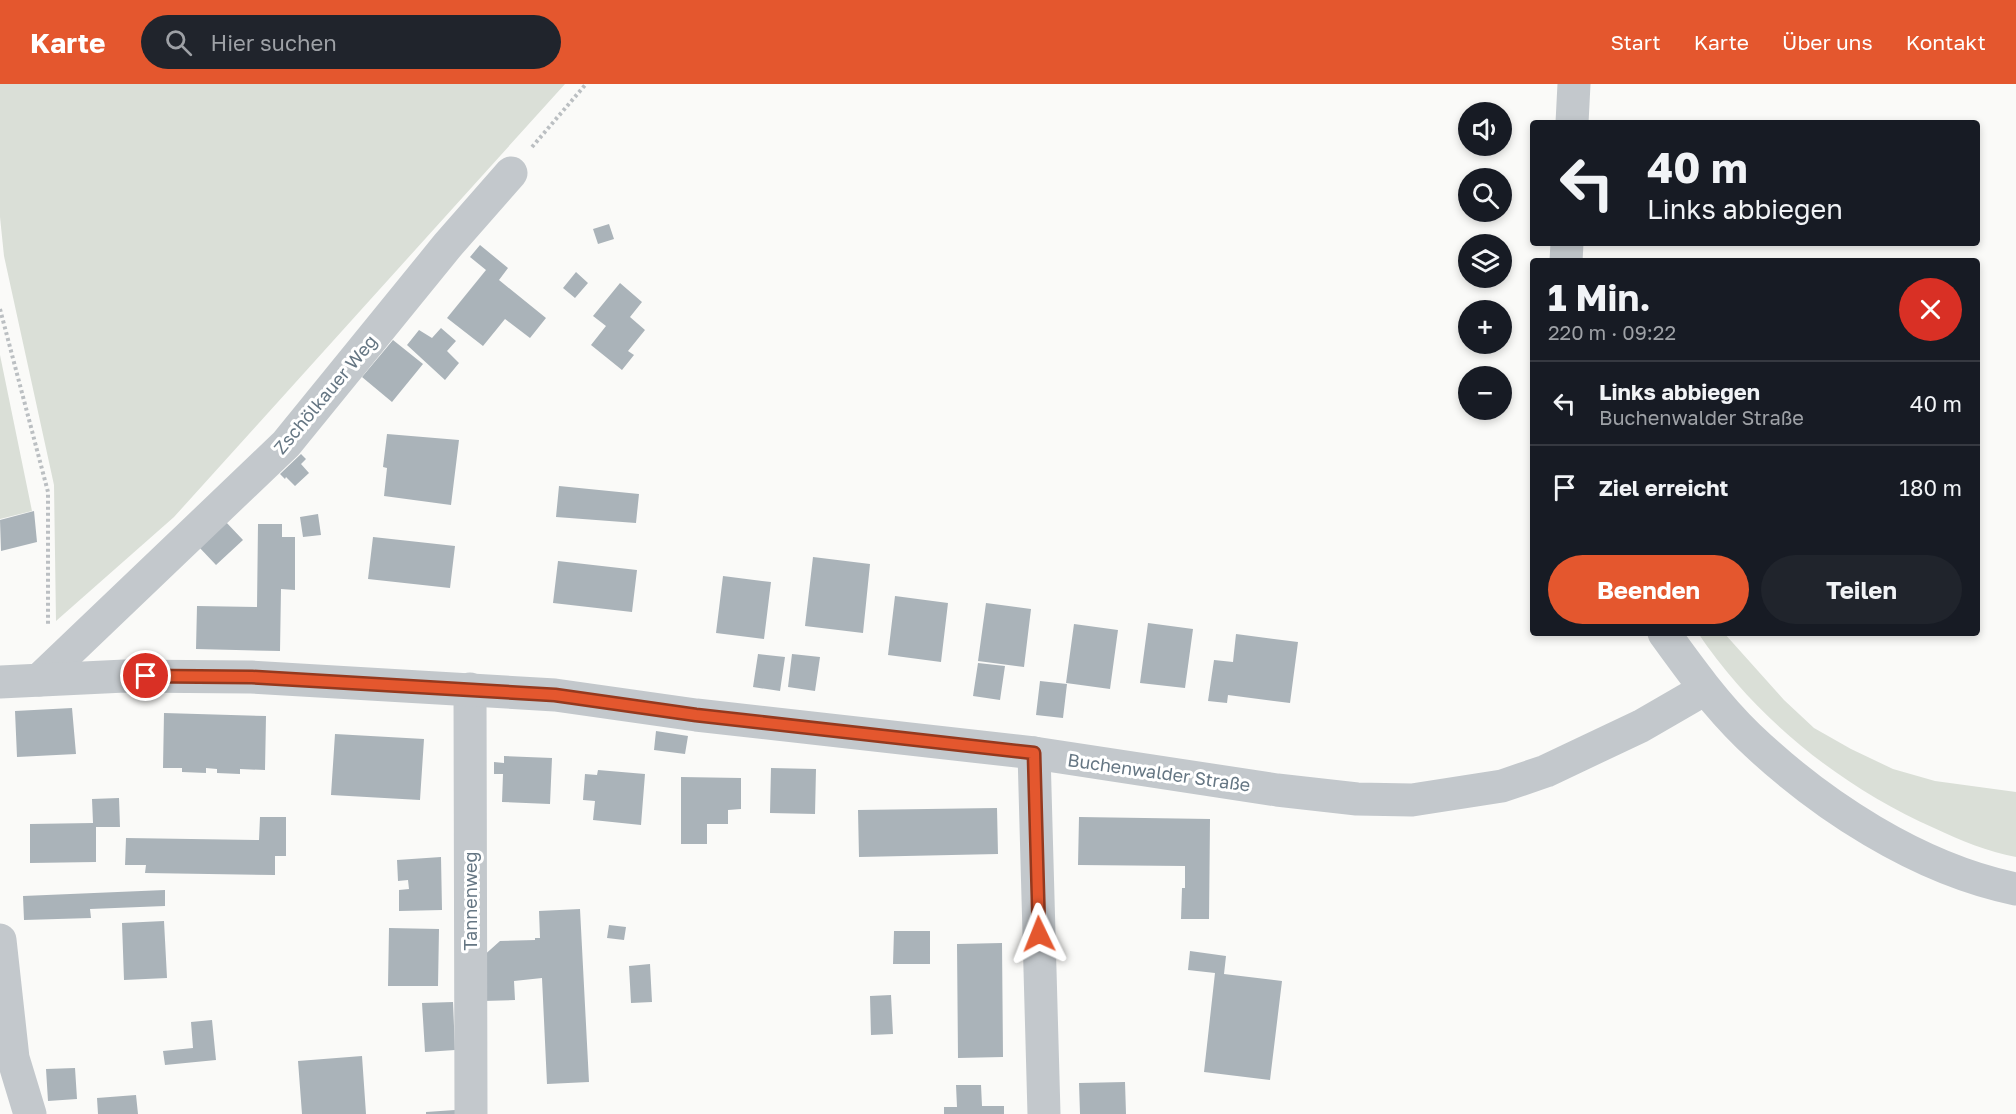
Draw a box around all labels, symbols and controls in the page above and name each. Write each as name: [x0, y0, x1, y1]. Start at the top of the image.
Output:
search box: [141, 15, 561, 69]
text: Karte: [30, 26, 105, 59]
icon: search: [162, 26, 195, 59]
text: Hier suchen: [210, 29, 337, 56]
text: Start: [1610, 29, 1661, 55]
text: Karte: [1694, 29, 1749, 55]
text: Über uns: [1782, 29, 1873, 55]
text: Kontakt: [1906, 29, 1986, 55]
map controls: [1458, 102, 1512, 420]
button: sound: [1458, 102, 1512, 156]
text: 40 m: [1647, 142, 1748, 192]
icon: left: [1548, 144, 1626, 222]
button: search: [1458, 168, 1512, 222]
text: Links abbiegen: [1647, 193, 1843, 225]
button: layers: [1458, 234, 1512, 288]
text: 1 Min.: [1548, 276, 1651, 319]
button: close: [1899, 278, 1962, 341]
button: +: [1458, 300, 1512, 354]
text: 220 m · 09:22: [1548, 320, 1676, 344]
street label: Zschölkauer Weg: [269, 330, 381, 458]
button: −: [1458, 366, 1512, 420]
text: Links abbiegen: [1599, 378, 1760, 405]
icon: left: [1548, 387, 1581, 420]
text: 40 m: [1910, 390, 1962, 417]
text: Buchenwalder Straße: [1599, 405, 1804, 429]
icon: arrive: [1548, 471, 1581, 504]
text: Ziel erreicht: [1599, 474, 1728, 501]
text: 180 m: [1899, 474, 1962, 501]
button: Beenden: [1548, 555, 1749, 624]
button: Teilen: [1761, 555, 1962, 624]
pin: [120, 650, 171, 701]
icon: arrive: [129, 659, 162, 692]
street label: Buchenwalder Straße: [1066, 748, 1252, 796]
street label: Tannenweg: [459, 851, 481, 951]
position arrow: [1007, 902, 1071, 966]

